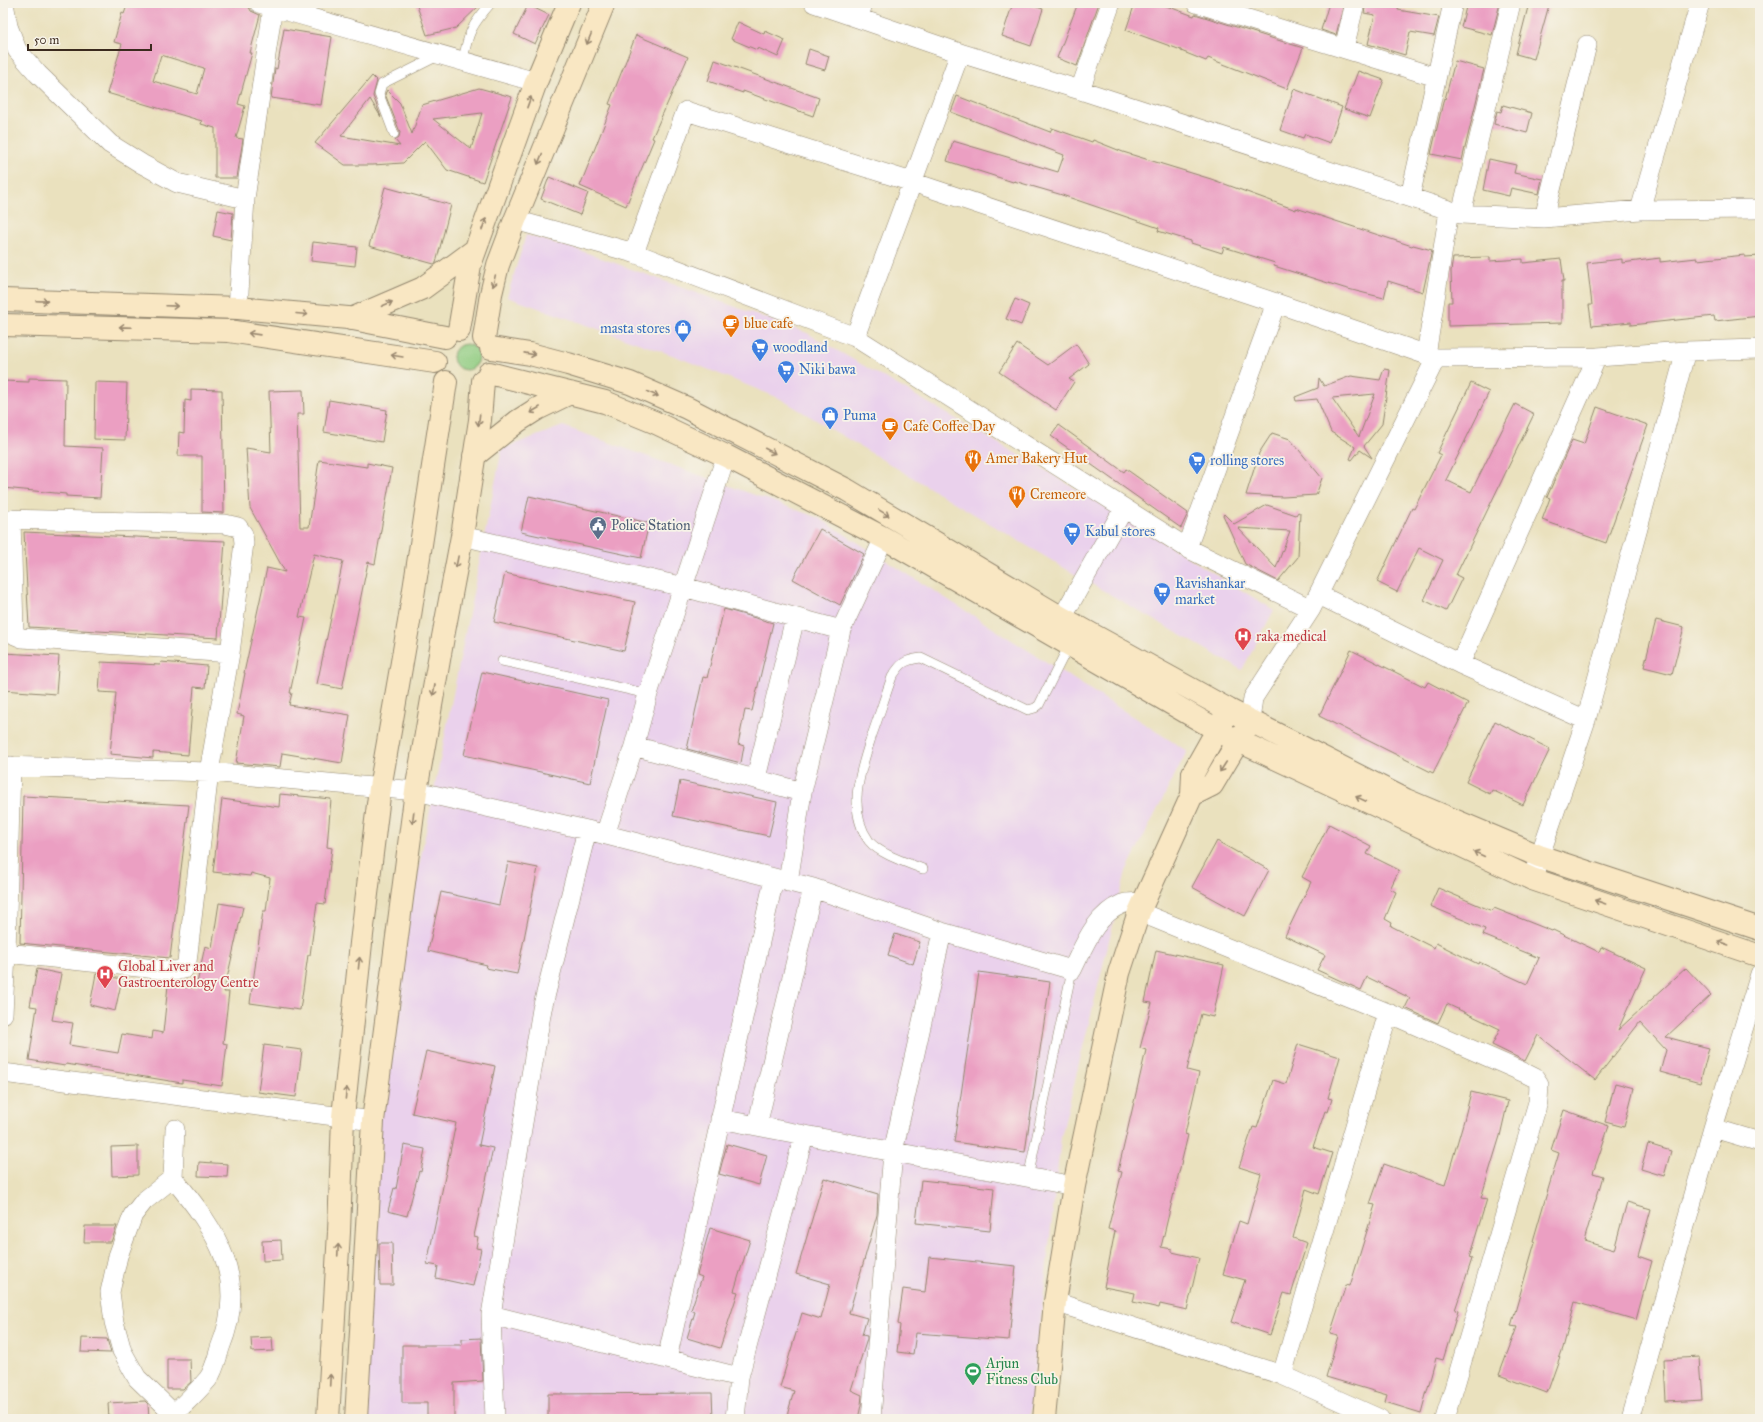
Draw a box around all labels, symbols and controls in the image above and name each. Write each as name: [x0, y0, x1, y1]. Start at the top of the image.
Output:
scale bar: [28, 26, 151, 52]
text: 50 m: [34, 33, 59, 47]
one-way arrow: [585, 33, 592, 45]
one-way arrow: [525, 97, 533, 109]
one-way arrow: [535, 153, 543, 165]
one-way arrow: [481, 219, 489, 231]
one-way arrow: [490, 274, 497, 287]
one-way arrow: [35, 297, 48, 305]
one-way arrow: [380, 300, 392, 307]
one-way arrow: [165, 302, 178, 310]
one-way arrow: [295, 310, 308, 318]
cafe icon: blue cafe: [721, 313, 741, 338]
place label: blue cafe: [744, 315, 793, 332]
shop icon: masta stores: [673, 318, 693, 343]
place label: masta stores: [600, 320, 670, 337]
one-way arrow: [119, 324, 132, 331]
one-way arrow: [248, 330, 261, 338]
supermarket icon: woodland: [750, 337, 770, 362]
place label: woodland: [773, 339, 828, 356]
one-way arrow: [523, 351, 536, 359]
one-way arrow: [390, 352, 403, 360]
supermarket icon: Niki bawa: [776, 359, 796, 384]
place label: Niki bawa: [799, 361, 856, 378]
one-way arrow: [647, 390, 659, 398]
shop icon: Puma: [820, 405, 840, 430]
one-way arrow: [530, 407, 542, 415]
place label: Puma: [843, 407, 876, 424]
one-way arrow: [475, 413, 483, 426]
cafe icon: Cafe Coffee Day: [880, 416, 900, 441]
place label: Cafe Coffee Day: [903, 418, 995, 435]
one-way arrow: [764, 448, 776, 455]
restaurant icon: Amer Bakery Hut: [963, 448, 983, 473]
place label: Amer Bakery Hut: [985, 450, 1088, 467]
supermarket icon: rolling stores: [1187, 450, 1207, 475]
place label: rolling stores: [1210, 452, 1284, 469]
restaurant icon: Cremeore: [1007, 484, 1027, 509]
place label: Cremeore: [1030, 486, 1086, 503]
one-way arrow: [878, 509, 890, 517]
public building icon: Police Station: [588, 515, 608, 540]
place label: Police Station: [611, 517, 691, 534]
supermarket icon: Kabul stores: [1062, 521, 1082, 546]
place label: Kabul stores: [1085, 523, 1155, 540]
one-way arrow: [453, 555, 461, 568]
place label: Ravishankar market: [1175, 575, 1246, 608]
supermarket icon: Ravishankar market: [1152, 581, 1172, 606]
hospital icon: raka medical: [1233, 626, 1253, 651]
place label: raka medical: [1256, 628, 1327, 645]
one-way arrow: [429, 683, 437, 696]
one-way arrow: [1219, 761, 1227, 773]
one-way arrow: [1356, 795, 1368, 802]
one-way arrow: [409, 812, 417, 825]
one-way arrow: [1473, 850, 1485, 857]
one-way arrow: [1594, 897, 1606, 905]
one-way arrow: [1717, 939, 1730, 946]
one-way arrow: [355, 957, 363, 970]
place label: Global Liver and Gastroenterology Centre: [118, 958, 259, 991]
hospital icon: Global Liver and Gastroenterology Centre: [95, 964, 115, 989]
one-way arrow: [342, 1086, 349, 1099]
one-way arrow: [335, 1244, 342, 1257]
place label: Arjun Fitness Club: [985, 1355, 1058, 1388]
sports icon: Arjun Fitness Club: [963, 1361, 983, 1386]
one-way arrow: [327, 1374, 334, 1387]

